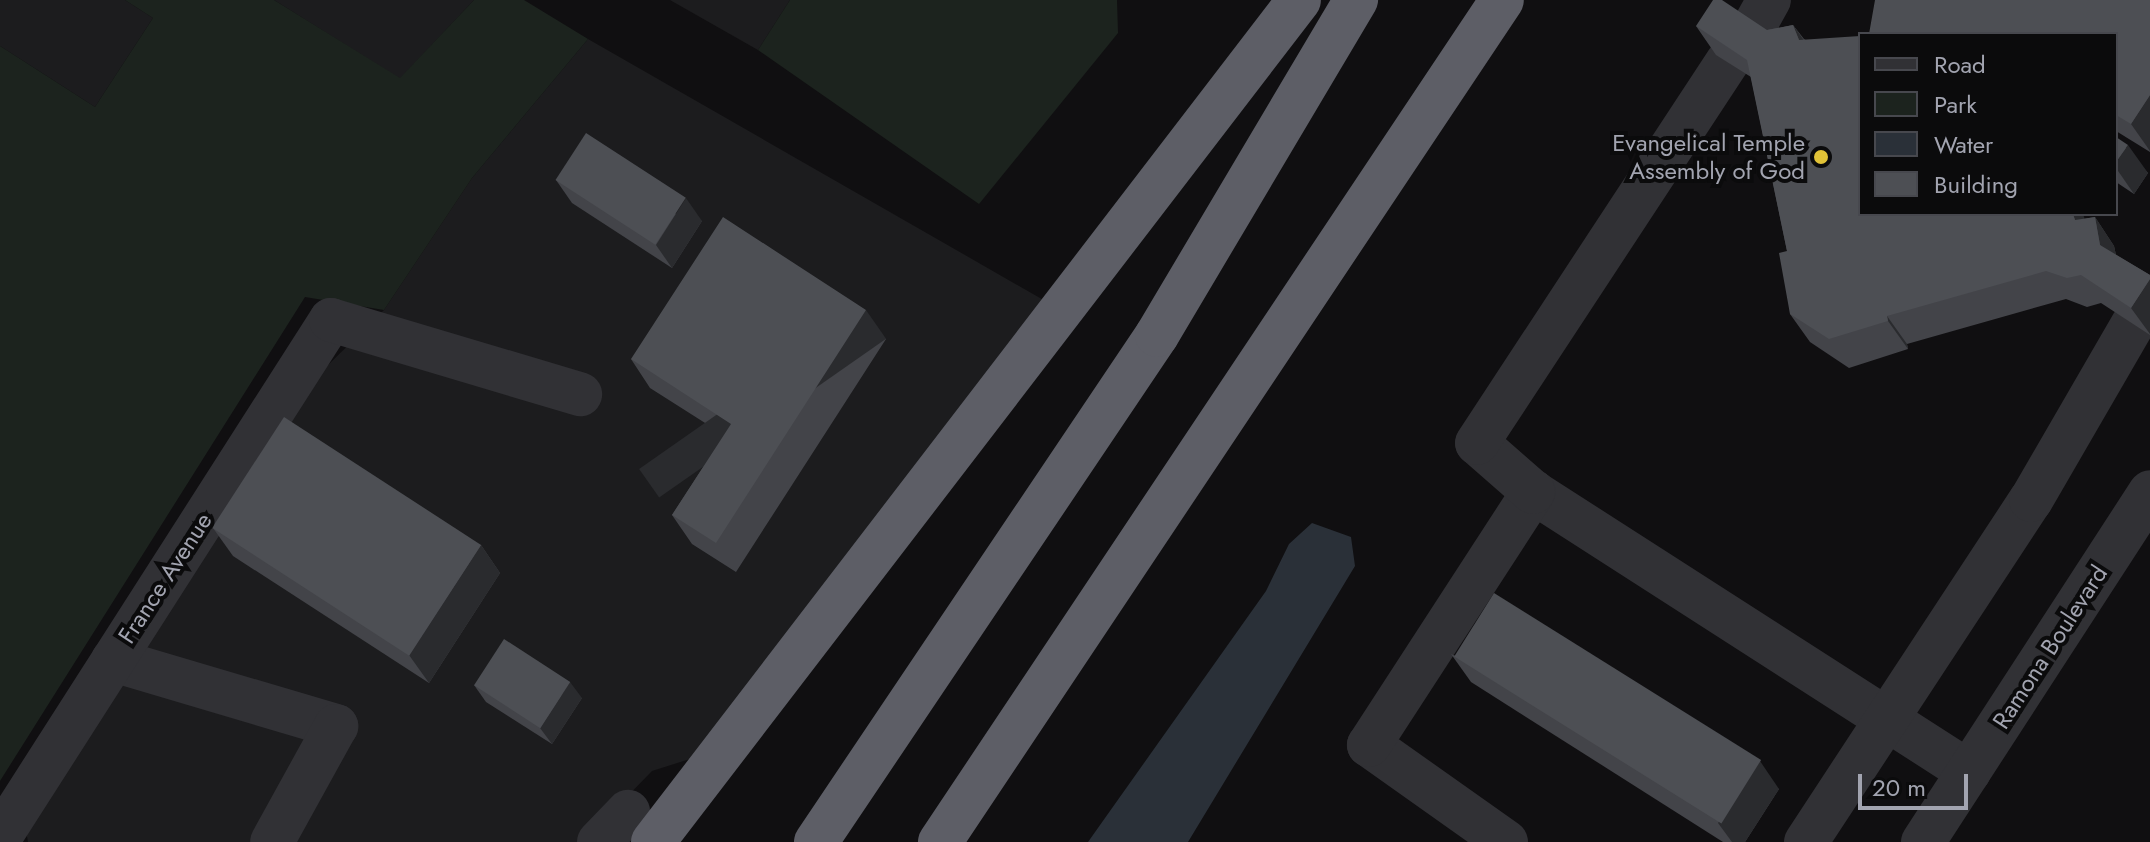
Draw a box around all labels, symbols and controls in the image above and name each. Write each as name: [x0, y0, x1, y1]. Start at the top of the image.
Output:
legend: [1858, 32, 2118, 216]
text: Road: [1934, 47, 1986, 82]
text: Park: [1934, 87, 1977, 122]
text: Water: [1934, 127, 1993, 162]
place label: Evangelical Temple Assembly of God: [1612, 129, 1805, 185]
marker: Evangelical Temple Assembly of God: [1812, 148, 1830, 166]
text: Building: [1934, 167, 2018, 202]
street label: France Avenue: [112, 507, 218, 649]
street label: Ramona Boulevard: [1987, 560, 2113, 734]
scale bar: [1862, 758, 1972, 808]
text: 20 m: [1872, 770, 1926, 805]

